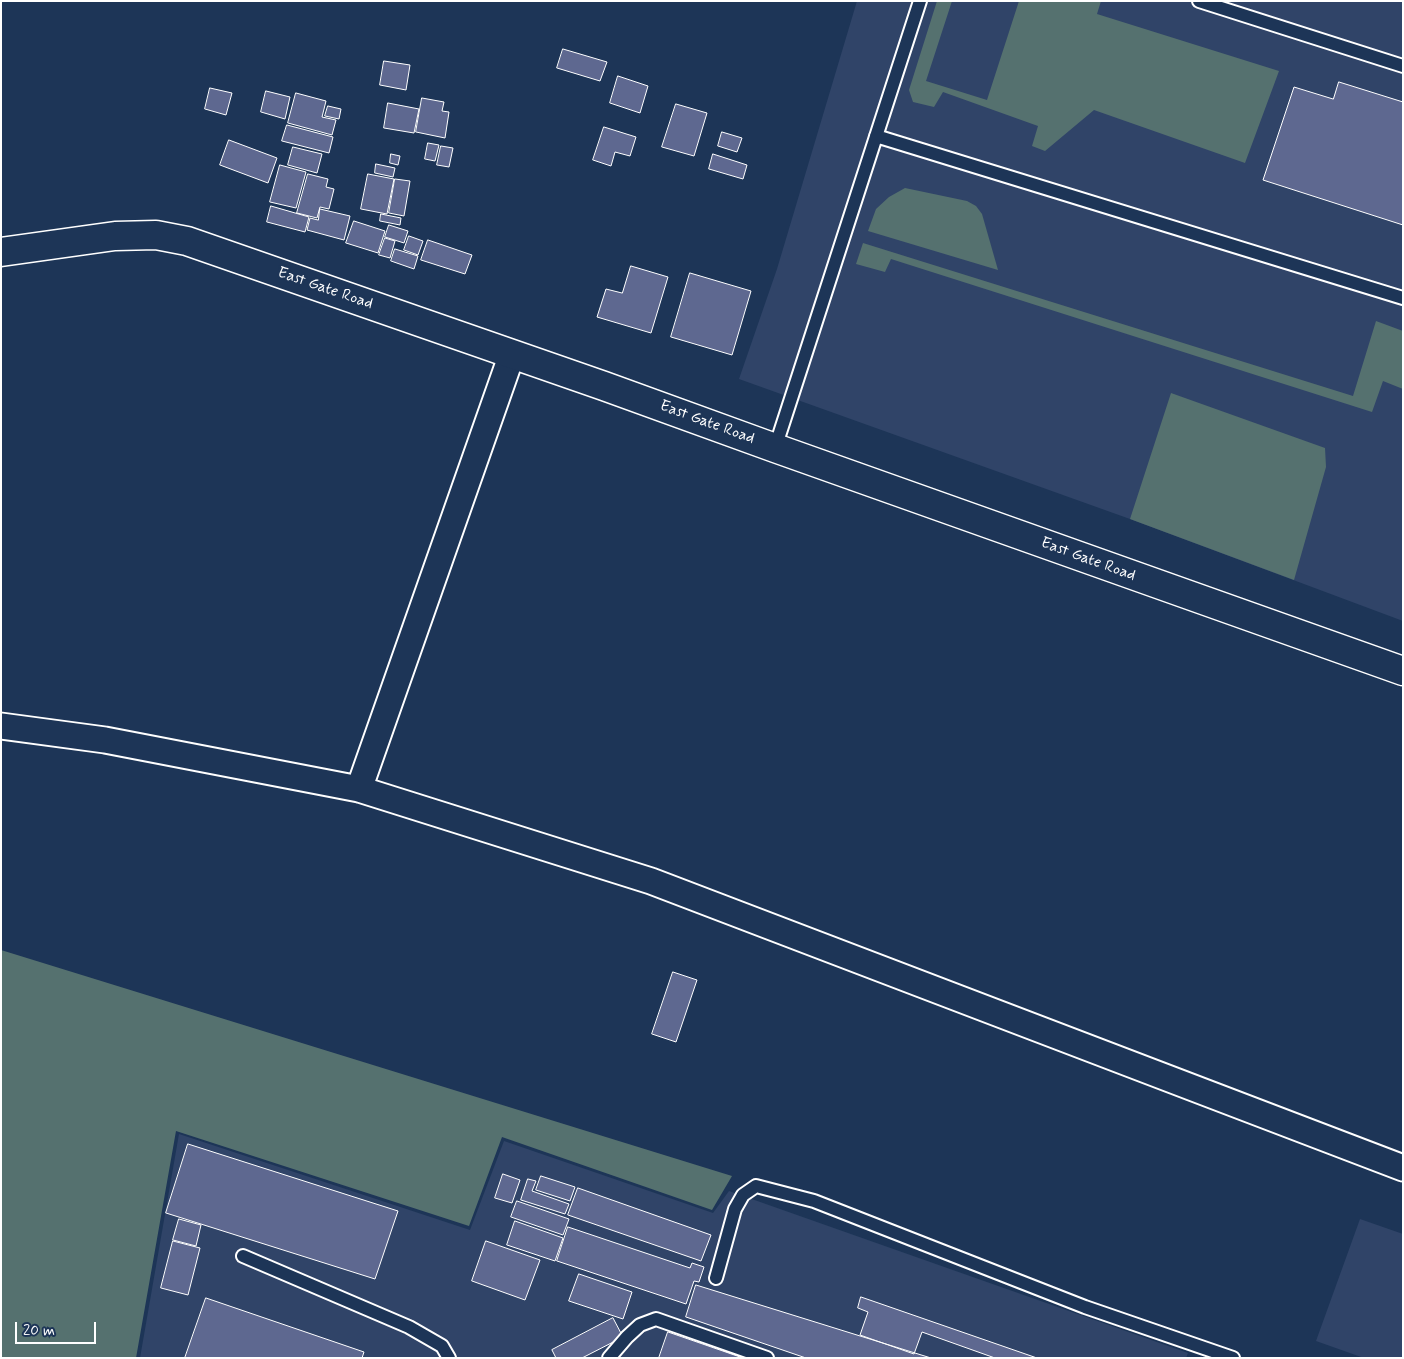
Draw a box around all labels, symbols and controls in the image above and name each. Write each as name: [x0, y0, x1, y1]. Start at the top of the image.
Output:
street label: East Gate Road: [275, 264, 375, 314]
street label: East Gate Road: [657, 397, 757, 449]
street label: East Gate Road: [1038, 534, 1138, 586]
scale bar: [18, 1312, 99, 1344]
text: 20 m: [23, 1321, 55, 1341]

